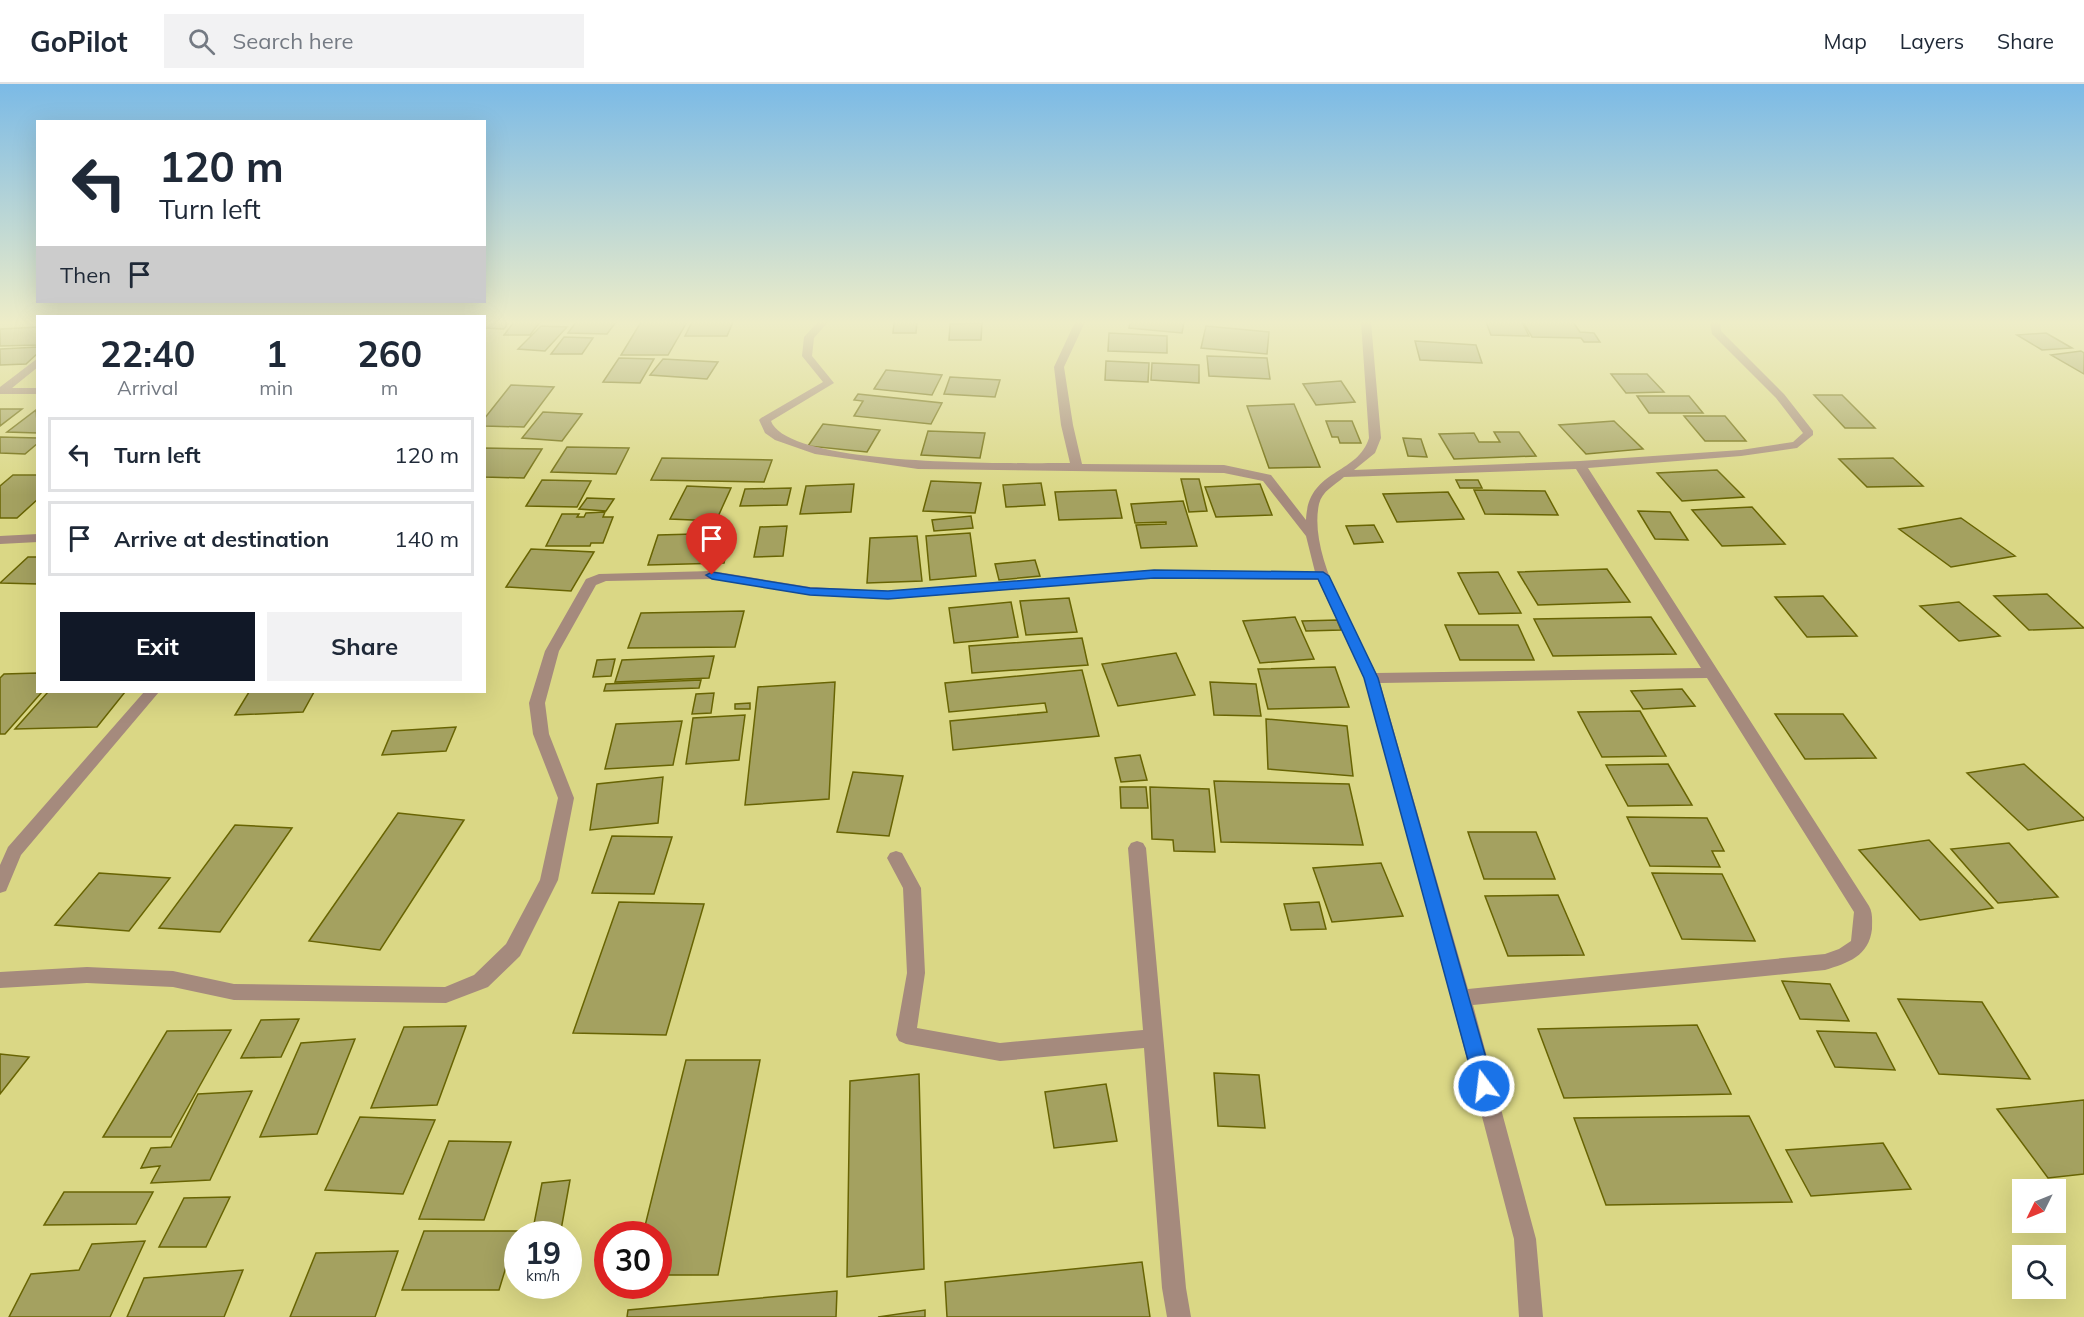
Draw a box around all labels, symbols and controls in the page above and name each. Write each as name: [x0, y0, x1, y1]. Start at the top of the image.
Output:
search box: [164, 14, 584, 68]
text: GoPilot: [30, 24, 128, 59]
icon: search: [185, 25, 218, 58]
text: Search here: [233, 27, 354, 55]
text: Map: [1824, 28, 1867, 54]
text: Layers: [1900, 28, 1964, 54]
text: Share: [1997, 28, 2054, 54]
text: 120 m: [159, 140, 284, 193]
icon: left: [60, 144, 138, 222]
text: Turn left: [159, 192, 261, 226]
icon: arrive: [123, 258, 156, 291]
text: Then: [60, 261, 111, 289]
text: 22:40: [100, 331, 195, 376]
text: 1: [265, 331, 287, 376]
text: 260: [357, 331, 422, 376]
text: Arrival: [117, 375, 178, 400]
text: min: [259, 375, 293, 400]
text: m: [381, 375, 398, 400]
icon: left: [63, 438, 96, 471]
text: Turn left: [114, 441, 201, 469]
text: 120 m: [394, 441, 459, 469]
pin: [686, 513, 737, 575]
icon: arrive: [63, 522, 96, 555]
icon: arrive: [695, 522, 728, 555]
text: Arrive at destination: [114, 525, 329, 553]
text: 140 m: [394, 525, 459, 553]
button: Exit: [60, 612, 255, 681]
button: Share: [267, 612, 462, 681]
position arrow: [1452, 1054, 1516, 1118]
north arrow: [2012, 1179, 2066, 1233]
map controls: [2012, 1179, 2066, 1299]
speed limit sign: 30: [594, 1221, 672, 1299]
text: 19: [525, 1234, 561, 1272]
button: search: [2012, 1245, 2066, 1299]
text: km/h: [526, 1266, 560, 1285]

